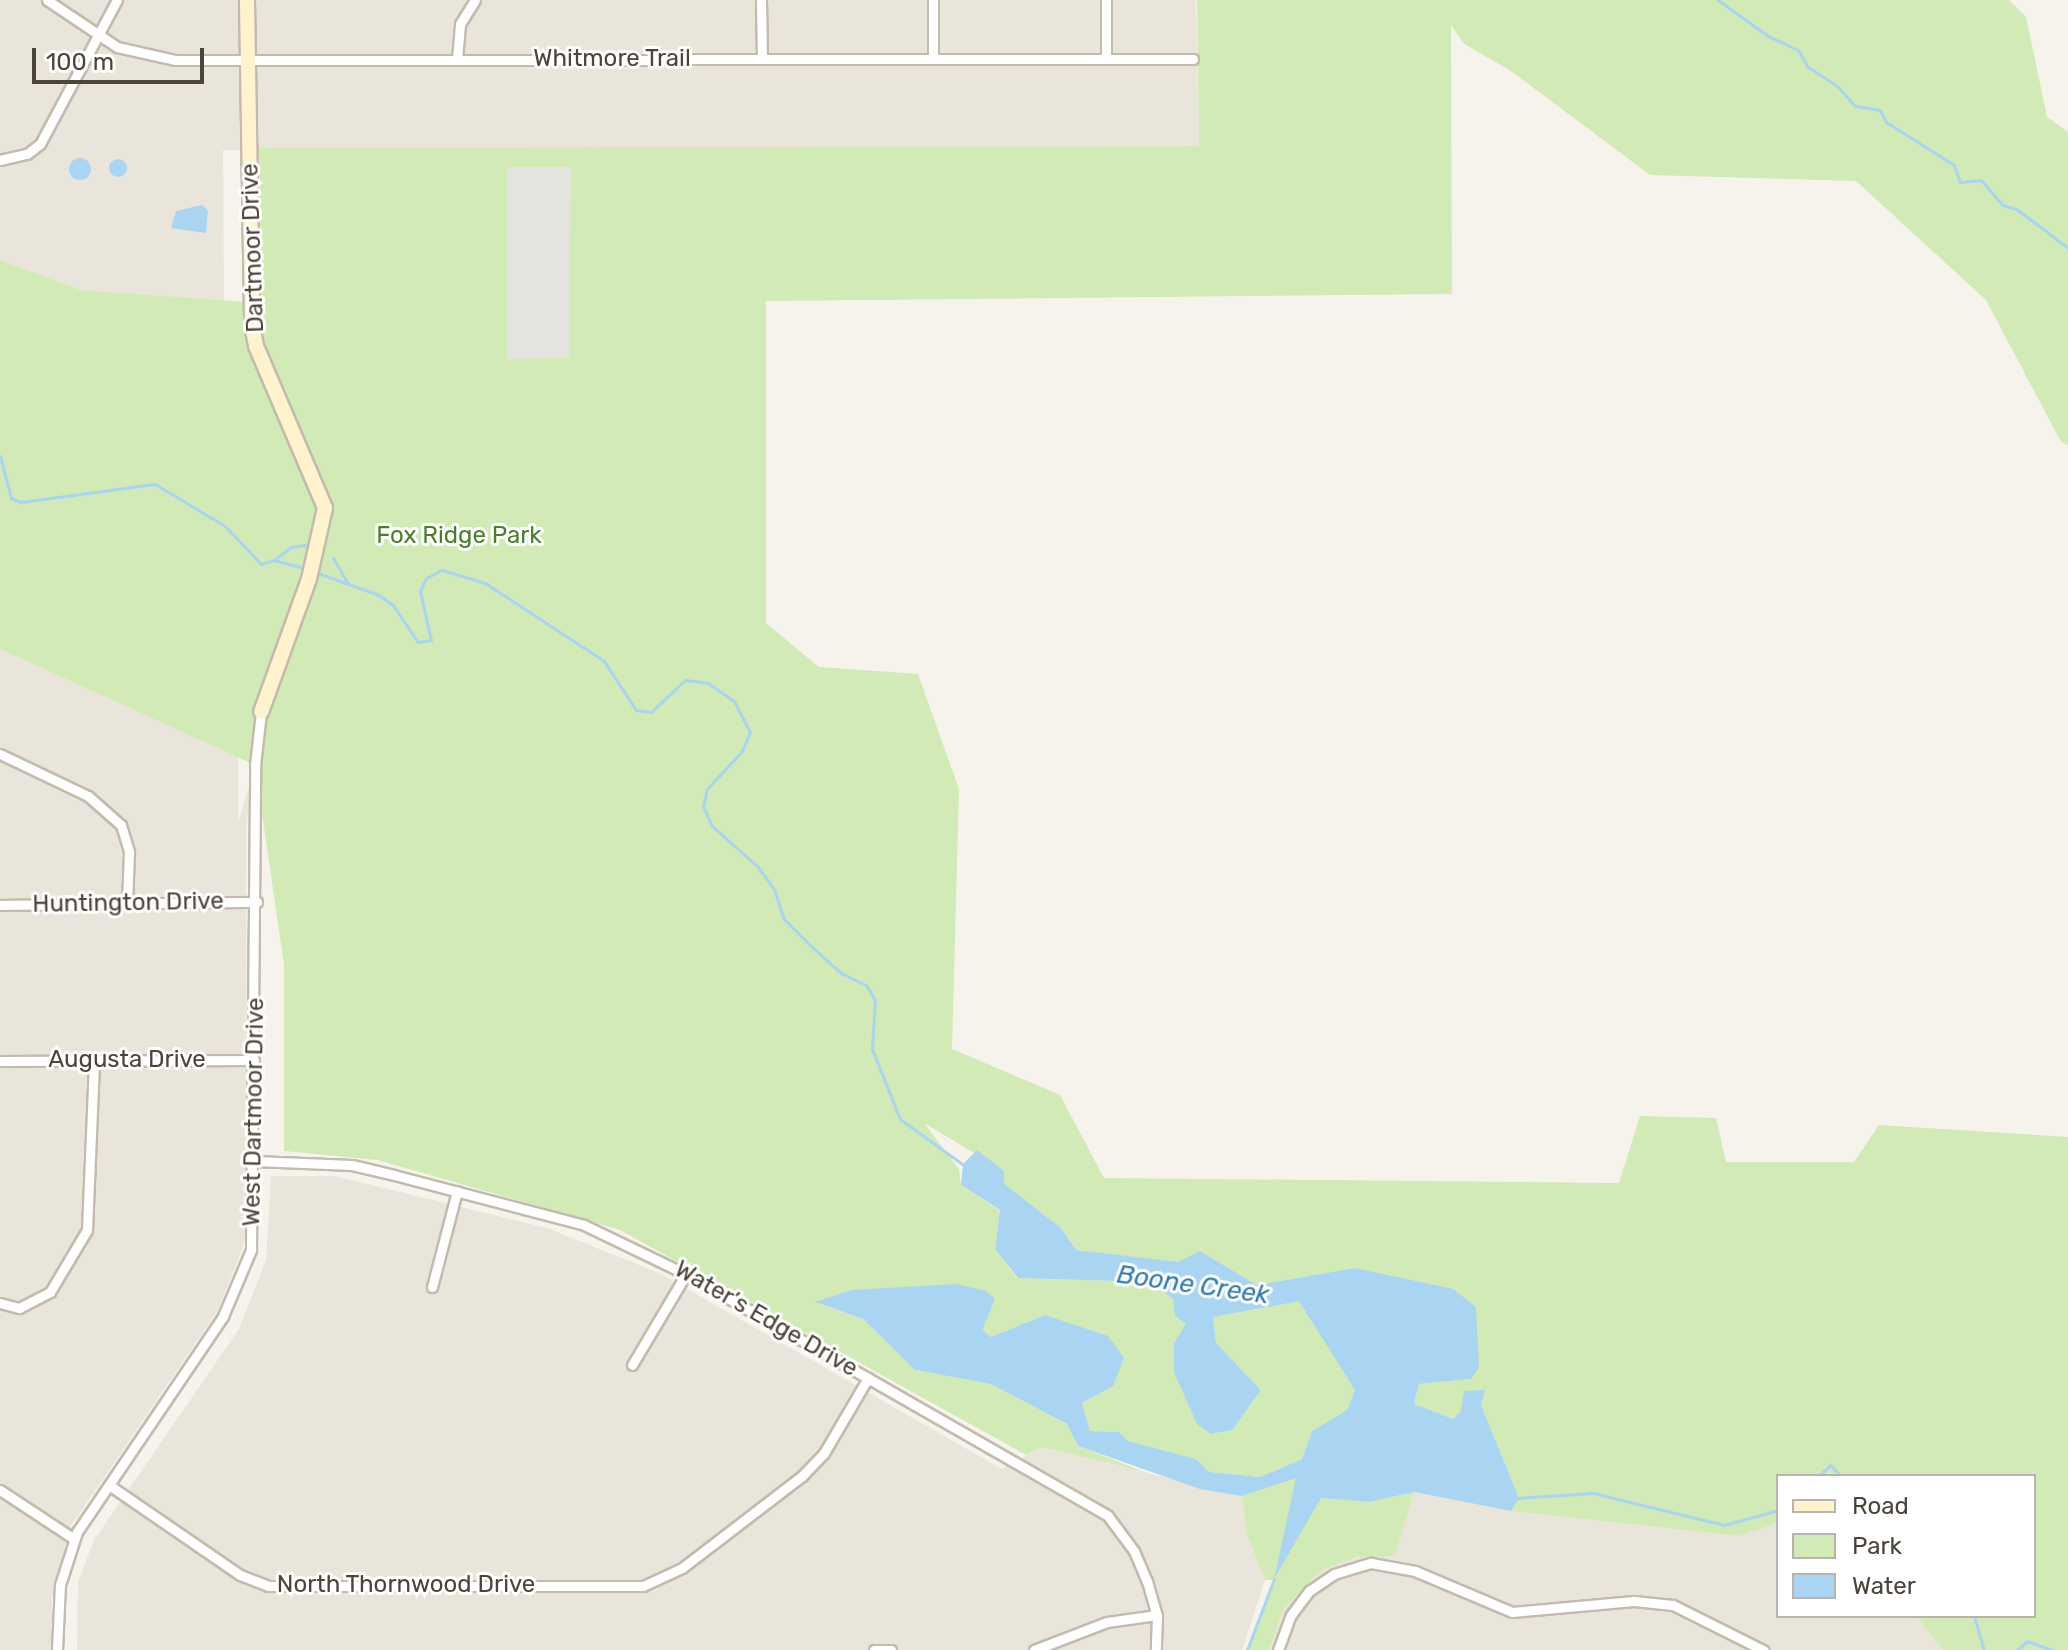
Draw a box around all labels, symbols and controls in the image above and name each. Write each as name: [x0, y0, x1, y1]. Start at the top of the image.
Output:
scale bar: [36, 32, 208, 82]
street label: Whitmore Trail: [533, 45, 691, 73]
text: 100 m: [46, 48, 114, 76]
street label: Dartmoor Drive: [236, 163, 270, 333]
park label: Fox Ridge Park: [376, 522, 542, 550]
street label: Huntington Drive: [32, 887, 224, 919]
street label: West Dartmoor Drive: [238, 997, 270, 1227]
street label: Augusta Drive: [48, 1046, 206, 1074]
street label: Water’s Edge Drive: [669, 1255, 863, 1383]
water label: Boone Creek: [1115, 1259, 1271, 1311]
legend: [1776, 1474, 2036, 1618]
text: Road: [1852, 1492, 1909, 1520]
text: Park: [1852, 1532, 1902, 1560]
street label: North Thornwood Drive: [276, 1571, 536, 1599]
text: Water: [1852, 1572, 1916, 1600]

